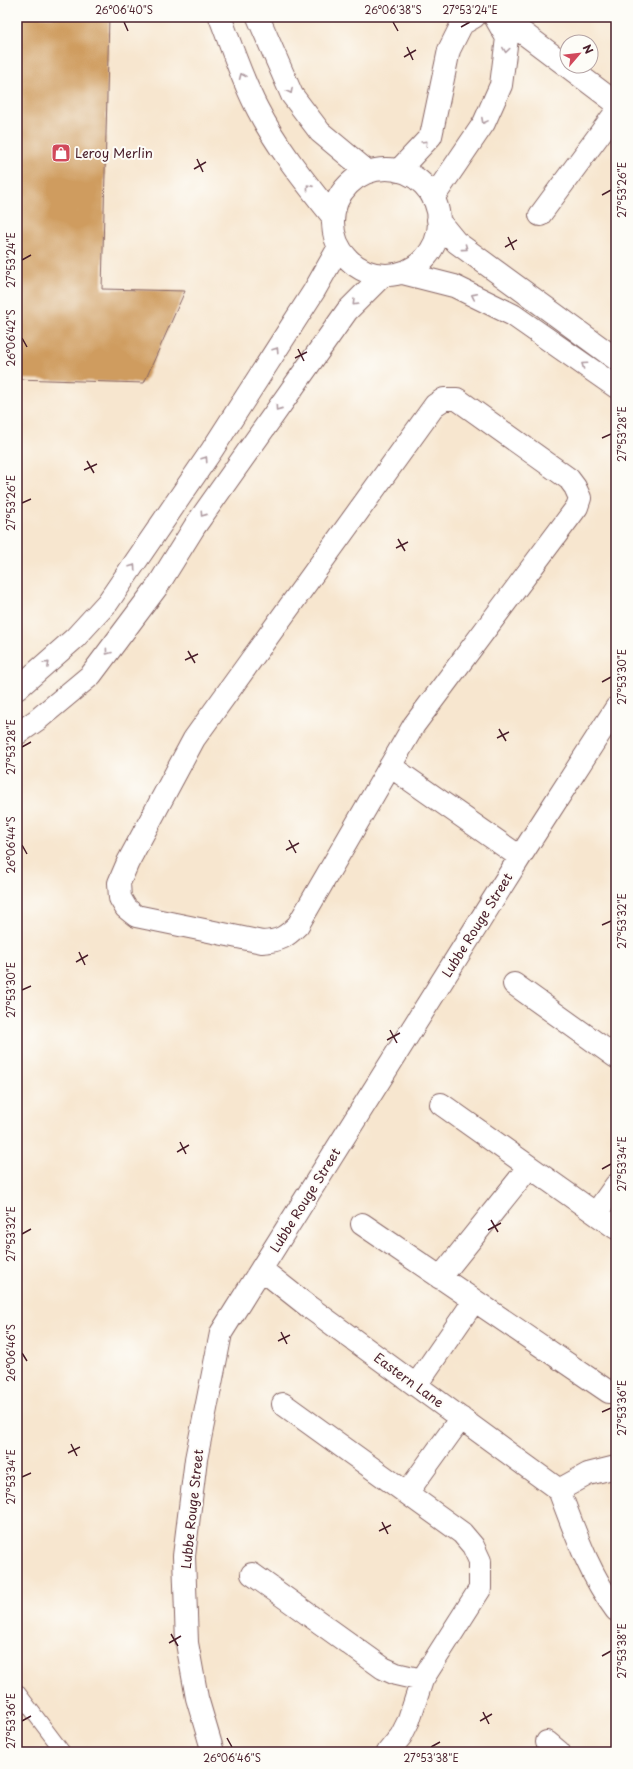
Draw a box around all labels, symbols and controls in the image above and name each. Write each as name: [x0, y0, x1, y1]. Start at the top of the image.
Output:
text: 26°06'40"S: [95, 2, 153, 17]
text: 26°06'38"S: [364, 2, 422, 17]
text: 27°53'24"E: [442, 2, 498, 17]
north arrow: [559, 34, 599, 74]
text: N: [579, 41, 598, 57]
one-way arrow: [502, 47, 511, 53]
one-way arrow: [239, 72, 247, 80]
one-way arrow: [286, 87, 293, 94]
one-way arrow: [482, 116, 489, 124]
one-way arrow: [420, 140, 428, 148]
shop icon: Leroy Merlin: [50, 142, 72, 164]
place label: Leroy Merlin: [75, 143, 153, 162]
text: 27°53'26"E: [614, 162, 629, 218]
one-way arrow: [306, 184, 313, 191]
text: 27°53'24"E: [3, 232, 18, 288]
one-way arrow: [461, 243, 468, 251]
one-way arrow: [471, 293, 479, 301]
one-way arrow: [352, 298, 360, 306]
text: 26°06'42"S: [3, 309, 18, 367]
one-way arrow: [271, 347, 279, 354]
one-way arrow: [581, 362, 588, 370]
one-way arrow: [276, 403, 283, 410]
text: 27°53'28"E: [614, 406, 629, 462]
one-way arrow: [200, 456, 208, 463]
text: 27°53'26"E: [3, 475, 18, 531]
one-way arrow: [201, 509, 208, 516]
one-way arrow: [128, 564, 135, 571]
one-way arrow: [106, 648, 113, 655]
text: 27°53'30"E: [614, 649, 629, 705]
one-way arrow: [42, 661, 50, 668]
text: 27°53'28"E: [3, 719, 18, 775]
text: 26°06'44"S: [3, 816, 18, 874]
street label: Lubbe Rouge Street: [437, 869, 516, 981]
text: 27°53'32"E: [614, 893, 629, 949]
text: 27°53'30"E: [3, 962, 18, 1018]
text: 27°53'34"E: [614, 1136, 629, 1192]
street label: Lubbe Rouge Street: [265, 1144, 344, 1256]
text: 27°53'32"E: [3, 1206, 18, 1262]
text: 26°06'46"S: [3, 1324, 18, 1382]
street label: Eastern Lane: [370, 1348, 448, 1411]
text: 27°53'36"E: [614, 1380, 629, 1436]
street label: Lubbe Rouge Street: [176, 1448, 207, 1570]
text: 27°53'34"E: [3, 1449, 18, 1505]
text: 27°53'38"E: [614, 1623, 629, 1679]
text: 27°53'36"E: [3, 1693, 18, 1749]
text: 26°06'46"S: [203, 1750, 261, 1765]
text: 27°53'38"E: [403, 1750, 459, 1765]

